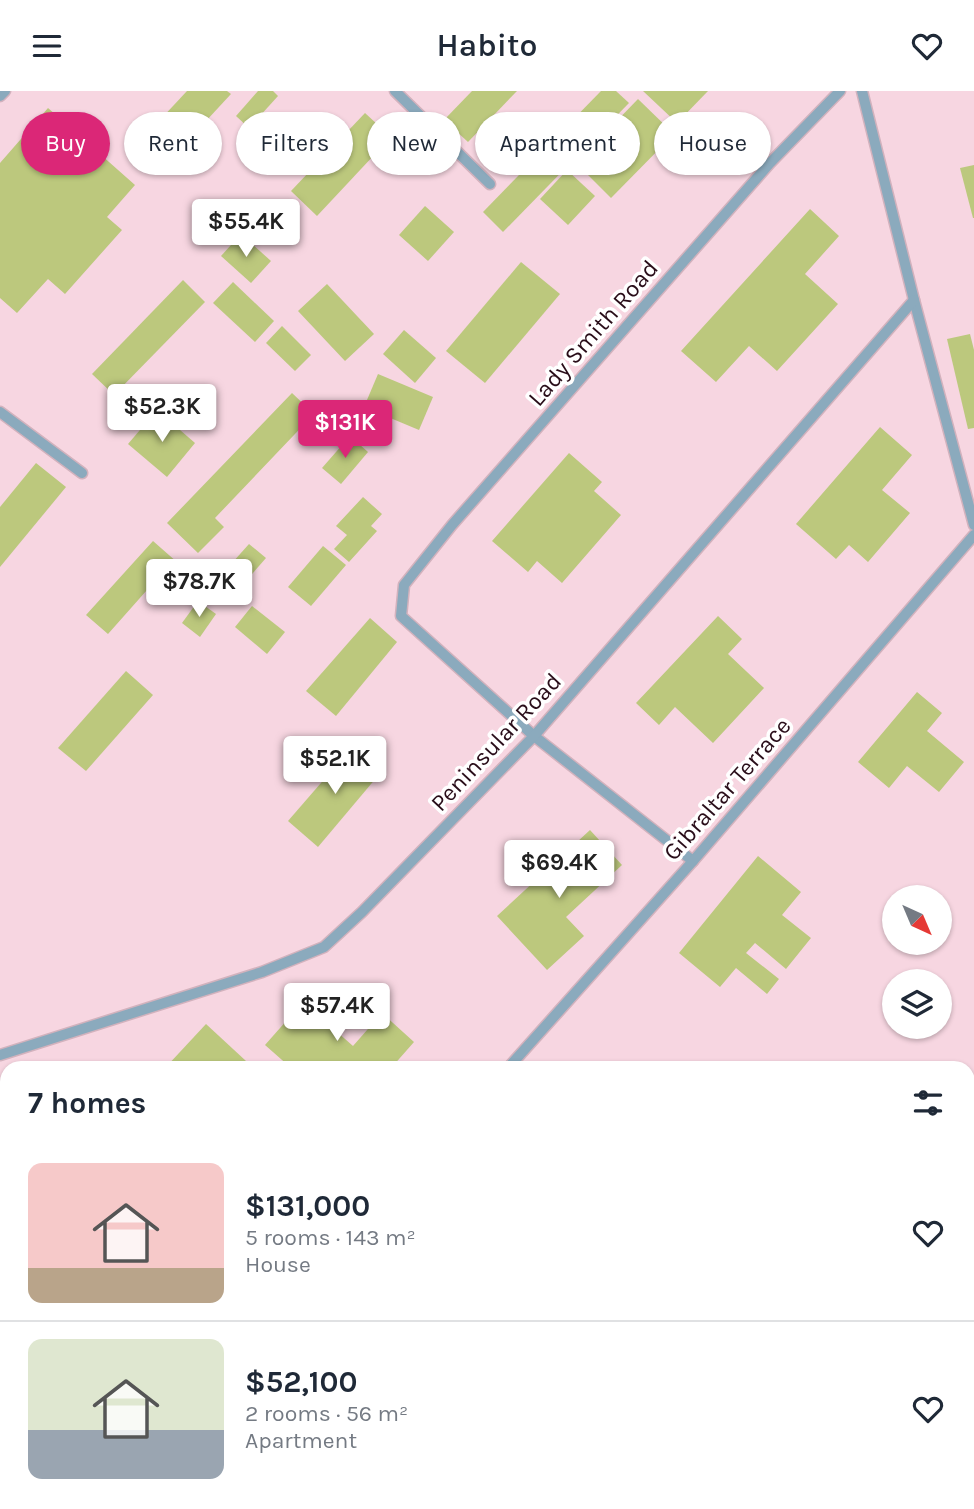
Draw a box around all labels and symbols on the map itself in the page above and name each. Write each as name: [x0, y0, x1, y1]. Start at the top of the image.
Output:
pin: $55.4K: [189, 199, 303, 259]
street label: Lady Smith Road: [522, 254, 664, 412]
pin: $52.3K: [105, 385, 219, 444]
pin: $131K: [296, 401, 394, 460]
pin: $78.7K: [142, 559, 256, 619]
street label: Peninsular Road: [425, 667, 567, 817]
street label: Gibraltar Terrace: [657, 712, 797, 866]
pin: $52.1K: [278, 737, 392, 796]
pin: $69.4K: [502, 841, 616, 900]
north arrow: [882, 885, 952, 955]
pin: $57.4K: [280, 983, 394, 1043]

